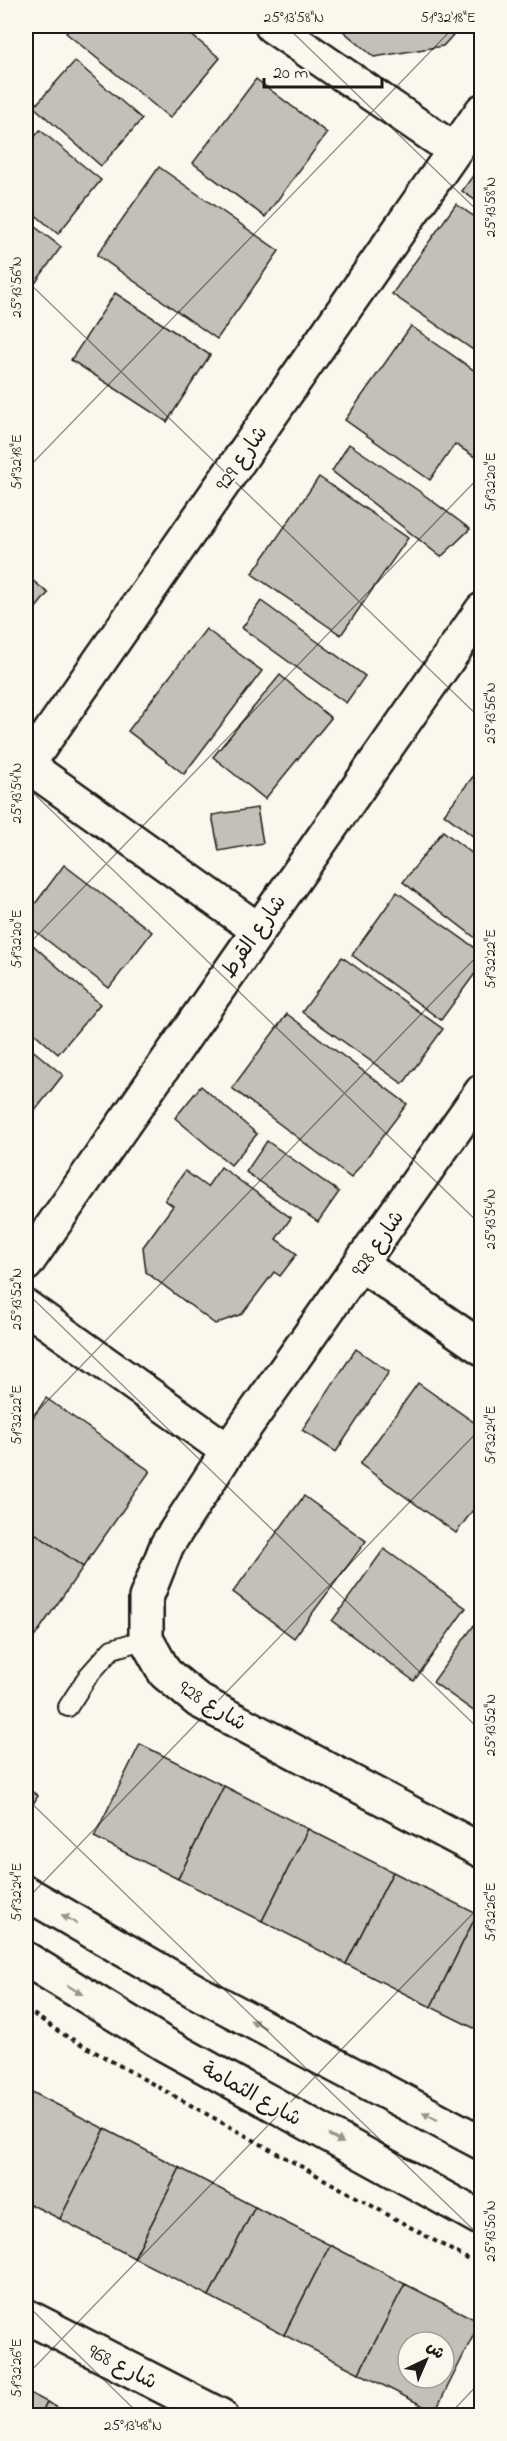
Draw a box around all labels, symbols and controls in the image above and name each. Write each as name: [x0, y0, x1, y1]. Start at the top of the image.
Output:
text: 25°13'58"N: [264, 7, 324, 29]
text: 51°32'18"E: [420, 7, 476, 29]
scale bar: [264, 51, 382, 89]
text: 20 m: [273, 61, 308, 87]
text: 25°13'58"N: [480, 177, 502, 237]
text: 25°13'56"N: [6, 256, 28, 318]
street label: شارع 929: [209, 420, 276, 498]
text: 51°32'18"E: [6, 434, 28, 490]
text: 51°32'20"E: [480, 452, 502, 512]
text: 25°13'56"N: [480, 682, 502, 744]
text: 25°13'54"N: [6, 763, 28, 824]
street label: شارع القرط: [215, 889, 294, 985]
text: 51°32'20"E: [6, 909, 28, 969]
text: 51°32'22"E: [480, 929, 502, 989]
text: 25°13'54"N: [480, 1189, 502, 1250]
street label: شارع 928: [345, 1205, 413, 1284]
text: 25°13'52"N: [6, 1268, 28, 1330]
text: 51°32'22"E: [6, 1385, 28, 1445]
text: 51°32'24"E: [480, 1406, 502, 1464]
street label: شارع 928: [172, 1674, 252, 1739]
text: 25°13'52"N: [480, 1694, 502, 1756]
text: 51°32'24"E: [6, 1863, 28, 1921]
text: 51°32'26"E: [480, 1882, 502, 1942]
one-way arrow: [61, 1913, 77, 1924]
one-way arrow: [67, 1985, 83, 1996]
one-way arrow: [249, 2019, 266, 2029]
street label: شارع الثمامة: [196, 2055, 306, 2135]
one-way arrow: [421, 2111, 438, 2121]
one-way arrow: [327, 2134, 344, 2144]
text: 25°13'50"N: [480, 2200, 502, 2262]
north arrow: [396, 2330, 456, 2390]
text: ش: [420, 2336, 450, 2365]
text: 51°32'26"E: [6, 2338, 28, 2398]
street label: شارع 968: [82, 2338, 162, 2398]
text: 25°13'48"N: [104, 2415, 162, 2437]

